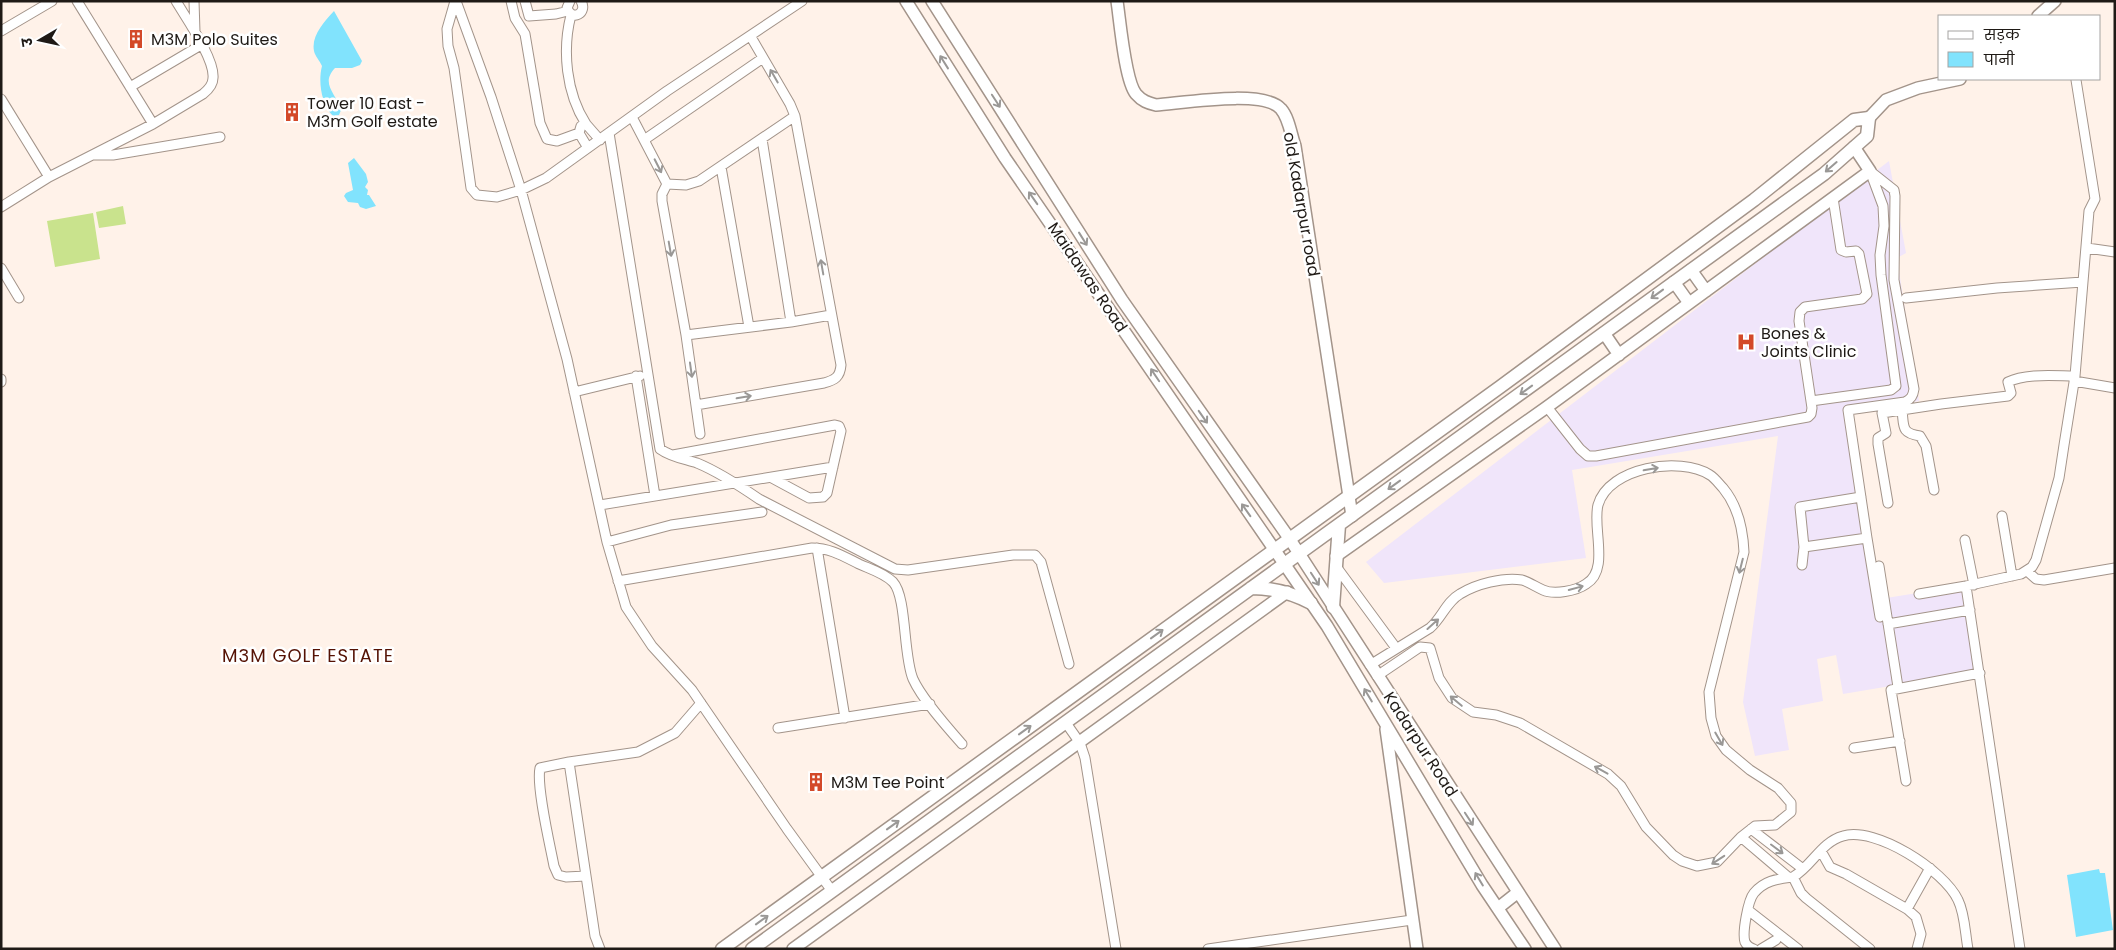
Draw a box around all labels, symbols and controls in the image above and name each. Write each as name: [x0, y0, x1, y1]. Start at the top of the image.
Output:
north arrow: [15, 15, 65, 65]
legend: [1938, 15, 2101, 80]
text: सड़क: [1983, 24, 2021, 45]
building icon: M3M Polo Suites: [125, 28, 147, 50]
place label: M3M Polo Suites: [151, 28, 278, 51]
text: उ: [16, 35, 38, 48]
text: पानी: [1983, 49, 2015, 70]
one-way arrow: [939, 55, 949, 69]
one-way arrow: [768, 70, 778, 84]
place label: Tower 10 East - M3m Golf estate: [307, 92, 438, 133]
one-way arrow: [991, 94, 1001, 108]
building icon: Tower 10 East - M3m Golf estate: [281, 101, 303, 123]
street label: old Kadarpur road: [1277, 130, 1326, 278]
one-way arrow: [654, 158, 663, 173]
one-way arrow: [1824, 162, 1837, 173]
one-way arrow: [1028, 191, 1038, 205]
street label: Maidawas Road: [1042, 218, 1133, 337]
one-way arrow: [1078, 231, 1088, 245]
one-way arrow: [666, 241, 676, 257]
one-way arrow: [817, 259, 827, 275]
one-way arrow: [1650, 289, 1664, 299]
place label: Bones & Joints Clinic: [1761, 322, 1857, 363]
hospital icon: Bones & Joints Clinic: [1735, 331, 1757, 353]
one-way arrow: [686, 362, 696, 378]
one-way arrow: [1150, 369, 1160, 383]
one-way arrow: [1519, 385, 1533, 395]
one-way arrow: [736, 391, 752, 401]
one-way arrow: [1198, 410, 1208, 424]
one-way arrow: [1642, 463, 1658, 473]
one-way arrow: [1387, 480, 1401, 490]
one-way arrow: [1241, 503, 1251, 517]
one-way arrow: [1735, 557, 1745, 573]
one-way arrow: [1311, 571, 1321, 585]
one-way arrow: [1568, 583, 1584, 592]
one-way arrow: [1426, 618, 1439, 630]
one-way arrow: [1150, 629, 1164, 639]
district label: M3M GOLF ESTATE: [222, 643, 394, 668]
street label: Kadarpur Road: [1378, 687, 1463, 801]
one-way arrow: [1363, 688, 1373, 702]
one-way arrow: [1450, 695, 1463, 706]
one-way arrow: [1018, 725, 1032, 735]
one-way arrow: [1714, 732, 1724, 747]
one-way arrow: [1594, 765, 1608, 775]
building icon: M3M Tee Point: [805, 771, 827, 793]
place label: M3M Tee Point: [831, 771, 945, 794]
one-way arrow: [1464, 811, 1474, 825]
one-way arrow: [886, 820, 900, 830]
one-way arrow: [1770, 844, 1784, 854]
one-way arrow: [1711, 854, 1725, 865]
one-way arrow: [1473, 872, 1483, 886]
one-way arrow: [755, 915, 769, 925]

